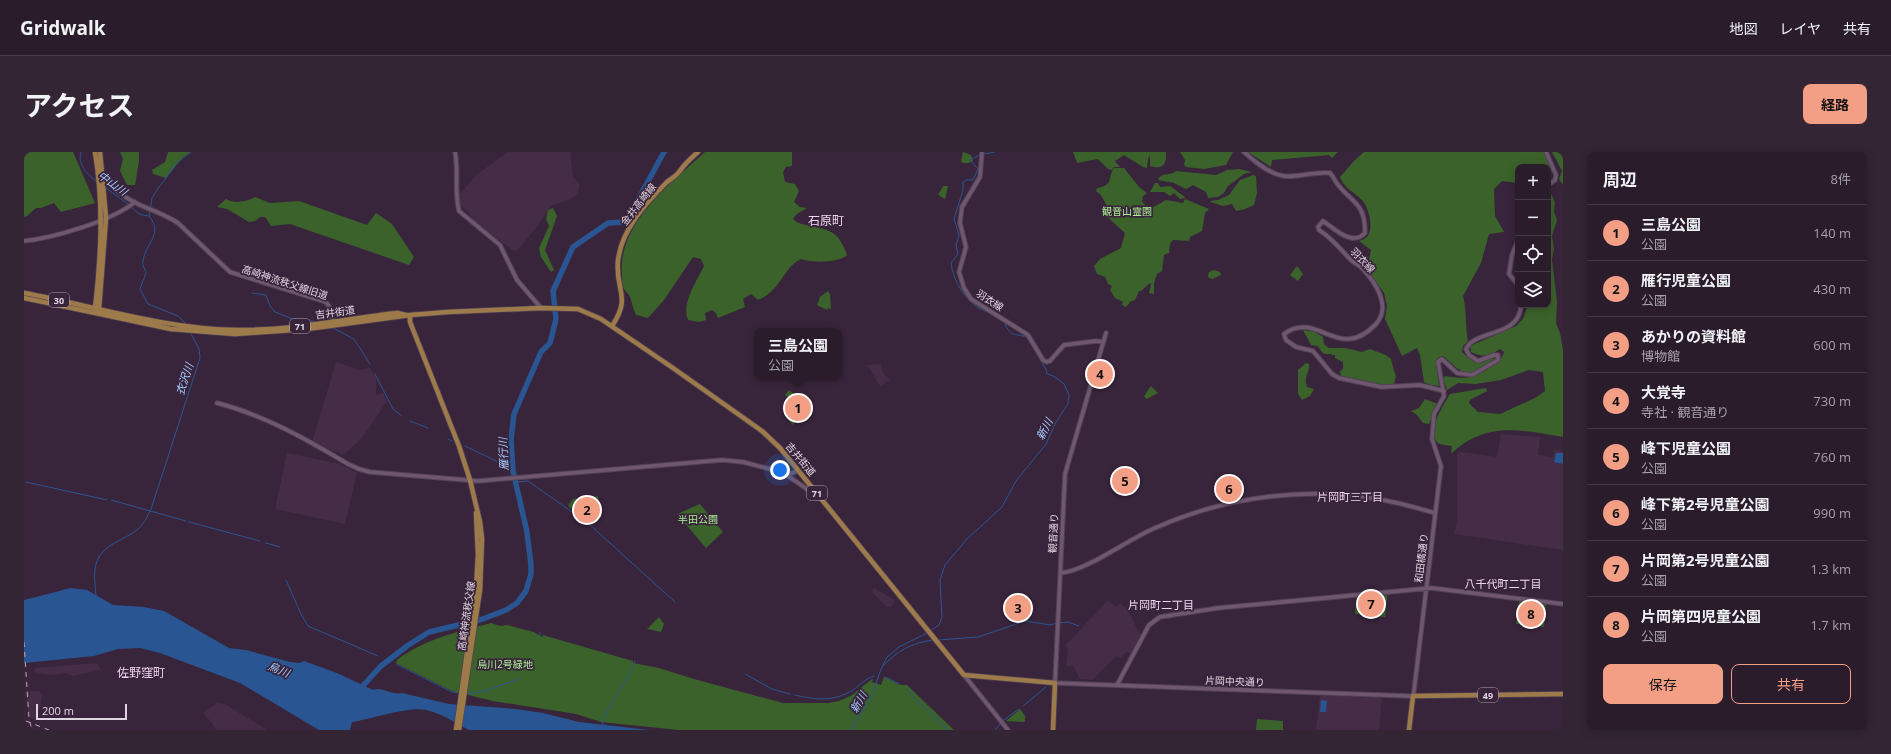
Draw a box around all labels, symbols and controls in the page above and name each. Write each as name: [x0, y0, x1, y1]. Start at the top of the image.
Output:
text: Gridwalk: [20, 15, 106, 41]
text: 地図: [1729, 19, 1757, 38]
text: レイヤ: [1779, 19, 1821, 38]
text: 共有: [1843, 19, 1871, 38]
button: 経路: [1803, 84, 1867, 124]
text: アクセス: [24, 86, 135, 124]
map controls: [1515, 164, 1551, 308]
button: +: [1515, 164, 1551, 200]
water label: 中山川: [95, 167, 132, 199]
text: 周辺: [1603, 168, 1637, 191]
text: 8件: [1831, 170, 1851, 188]
street label: 金井高崎線: [617, 180, 659, 228]
button: −: [1515, 200, 1551, 236]
park label: 観音山霊園: [1102, 204, 1152, 218]
district label: 石原町: [808, 212, 844, 229]
text: 三島公園: [1641, 214, 1701, 234]
text: 1: [1612, 224, 1620, 242]
text: 140 m: [1813, 224, 1851, 242]
text: 公園: [1641, 235, 1667, 253]
button: locate: [1515, 236, 1551, 272]
street label: 羽衣線: [1348, 244, 1378, 276]
street label: 高崎神流秩父線旧道: [240, 261, 330, 303]
text: 雁行児童公園: [1641, 270, 1731, 290]
button: layers: [1515, 272, 1551, 308]
text: 2: [1612, 280, 1620, 298]
text: 430 m: [1813, 280, 1851, 298]
street label: 羽衣線: [974, 286, 1006, 314]
text: 公園: [1641, 291, 1667, 309]
road number: 30: [49, 293, 69, 307]
street label: 吉井街道: [314, 302, 356, 322]
road number: 71: [290, 319, 310, 333]
text: あかりの資料館: [1641, 326, 1746, 346]
popup: [754, 328, 842, 380]
text: 三島公園: [768, 335, 828, 355]
text: 3: [1612, 336, 1620, 354]
text: 600 m: [1813, 336, 1851, 354]
text: 博物館: [1641, 347, 1680, 365]
text: 公園: [768, 356, 794, 374]
pin: 4: [1087, 359, 1113, 389]
water label: 衣沢川: [172, 360, 197, 397]
text: 大覚寺: [1641, 382, 1686, 402]
text: 4: [1612, 392, 1620, 410]
text: 730 m: [1813, 392, 1851, 410]
pin: 1: [785, 393, 811, 423]
text: 寺社 · 観音通り: [1641, 403, 1729, 421]
water label: 新川: [1032, 415, 1056, 442]
water label: 雁行川: [495, 436, 511, 471]
text: 峰下児童公園: [1641, 438, 1731, 458]
street label: 吉井街道: [783, 439, 819, 479]
text: 5: [1612, 448, 1620, 466]
text: 760 m: [1813, 448, 1851, 466]
text: 公園: [1641, 459, 1667, 477]
your location: [770, 460, 790, 480]
pin: 5: [1112, 466, 1138, 496]
pin: 6: [1216, 474, 1242, 504]
road number: 71: [807, 486, 827, 500]
district label: 片岡町三丁目: [1317, 489, 1383, 504]
text: 峰下第2号児童公園: [1641, 494, 1770, 514]
pin: 2: [574, 495, 600, 525]
text: 6: [1612, 504, 1620, 522]
text: 990 m: [1813, 504, 1851, 522]
park label: 半田公園: [678, 512, 718, 526]
street label: 観音通り: [1045, 513, 1061, 553]
text: 公園: [1641, 515, 1667, 533]
street label: 和田橋通り: [1411, 532, 1431, 584]
text: 片岡第2号児童公園: [1641, 550, 1770, 570]
text: 7: [1612, 560, 1620, 578]
text: 1.3 km: [1810, 560, 1851, 578]
text: 公園: [1641, 571, 1667, 589]
district label: 八千代町二丁目: [1465, 576, 1542, 591]
street label: 高崎神流秩父線: [454, 580, 478, 652]
pin: 7: [1358, 589, 1384, 619]
pin: 3: [1005, 593, 1031, 623]
district label: 片岡町二丁目: [1128, 597, 1194, 612]
pin: 8: [1518, 599, 1544, 629]
text: 片岡第四児童公園: [1641, 606, 1761, 626]
text: 8: [1612, 616, 1620, 634]
text: 1.7 km: [1810, 616, 1851, 634]
text: 公園: [1641, 627, 1667, 645]
park label: 烏川2号緑地: [477, 657, 534, 671]
water label: 烏川: [266, 658, 293, 680]
district label: 佐野窪町: [117, 664, 165, 681]
button: 保存: [1603, 664, 1723, 704]
button: 共有: [1731, 664, 1851, 704]
street label: 片岡中央通り: [1205, 673, 1265, 689]
water label: 新川: [846, 688, 870, 715]
road number: 49: [1478, 688, 1498, 702]
scale bar: [36, 702, 127, 721]
text: 200 m: [42, 703, 74, 718]

